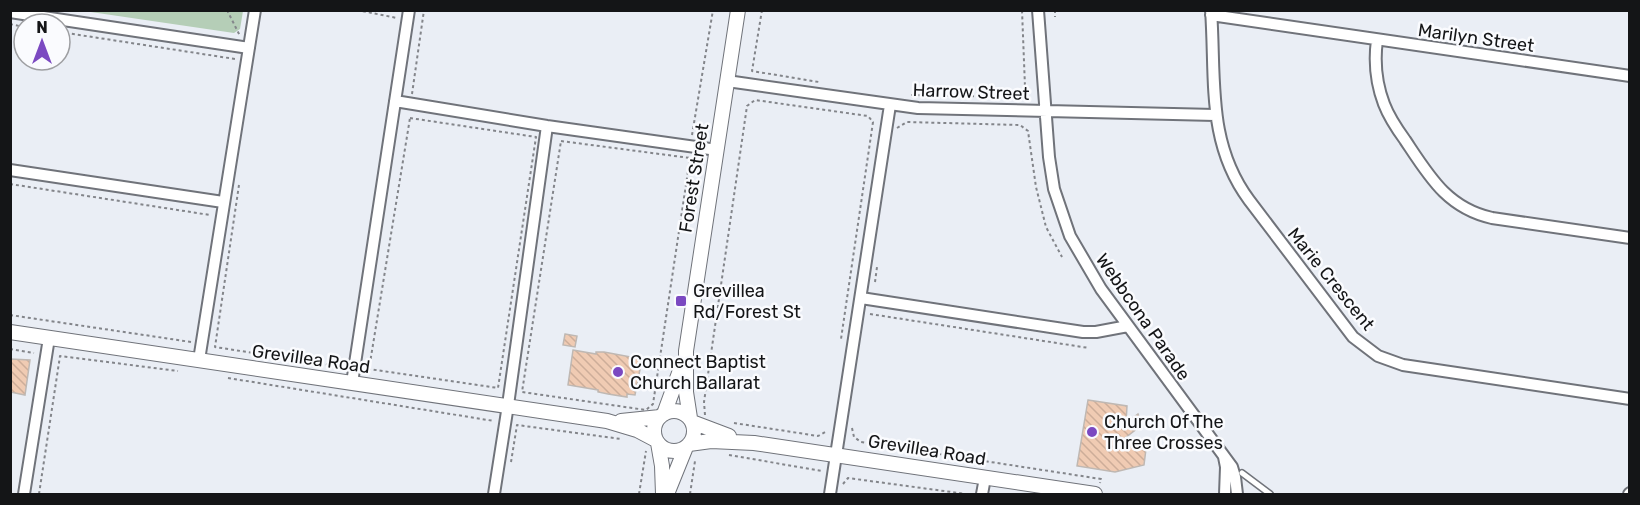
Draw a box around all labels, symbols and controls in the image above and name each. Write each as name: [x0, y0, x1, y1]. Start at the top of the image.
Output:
north arrow: [12, 12, 72, 72]
text: N: [36, 18, 48, 37]
street label: Marilyn Street: [1416, 19, 1536, 57]
street label: Harrow Street: [912, 79, 1030, 105]
street label: Forest Street: [675, 122, 713, 234]
street label: Marie Crescent: [1283, 223, 1379, 335]
street label: Webbcona Parade: [1091, 249, 1195, 385]
place label: Grevillea Rd/Forest St: [693, 280, 801, 323]
marker: Grevillea Rd/Forest St: [674, 294, 688, 308]
street label: Grevillea Road: [251, 340, 371, 378]
place label: Connect Baptist Church Ballarat: [630, 351, 766, 394]
marker: Connect Baptist Church Ballarat: [611, 365, 625, 379]
place label: Church Of The Three Crosses: [1104, 411, 1224, 454]
marker: Church Of The Three Crosses: [1085, 425, 1099, 439]
street label: Grevillea Road: [867, 430, 987, 470]

